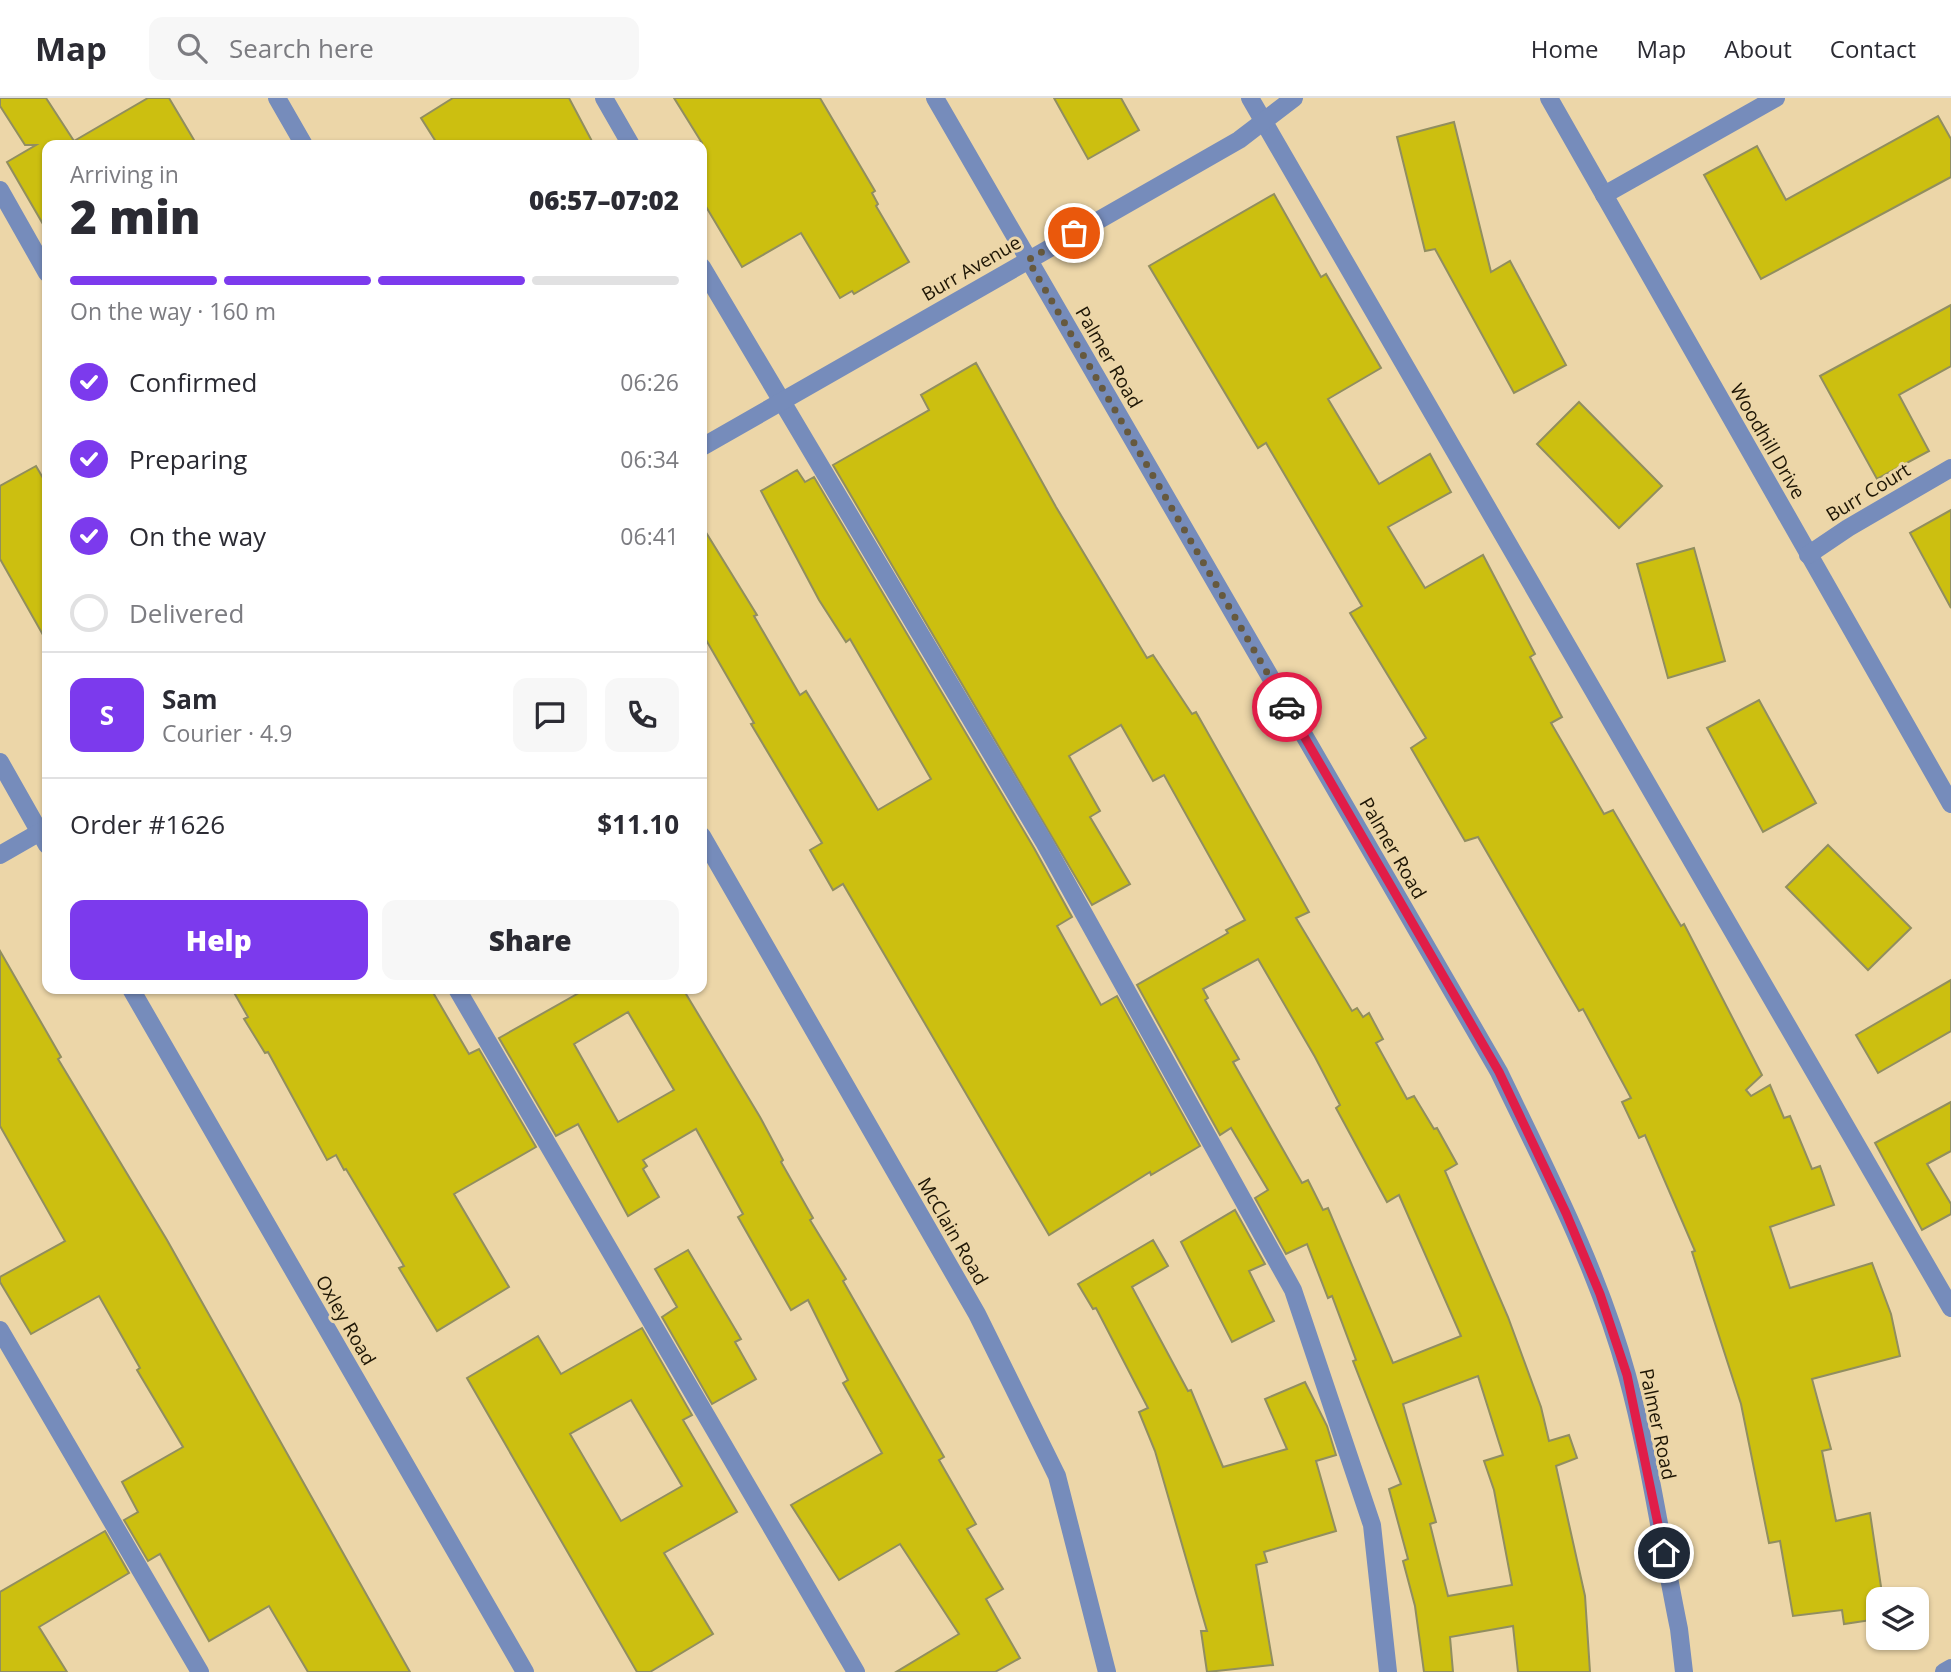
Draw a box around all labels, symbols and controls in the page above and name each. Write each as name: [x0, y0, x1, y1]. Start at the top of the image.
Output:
search box: [149, 17, 639, 80]
text: Map: [35, 26, 107, 71]
icon: search: [173, 29, 211, 67]
text: Search here: [229, 30, 374, 66]
text: Home: [1531, 32, 1599, 65]
text: Map: [1637, 32, 1686, 65]
text: About: [1724, 32, 1792, 65]
text: Contact: [1830, 32, 1916, 65]
text: Arriving in: [70, 158, 179, 190]
text: 06:57–07:02: [529, 182, 679, 218]
text: 2 min: [70, 185, 201, 247]
pin: [1044, 203, 1104, 263]
icon: bag: [1055, 214, 1093, 252]
street label: Burr Avenue: [917, 229, 1025, 307]
text: On the way · 160 m: [70, 295, 276, 327]
street label: Palmer Road: [1069, 302, 1149, 412]
icon: check: [70, 363, 108, 401]
text: Confirmed: [129, 364, 257, 400]
text: 06:26: [620, 366, 679, 398]
street label: Woodhill Drive: [1724, 378, 1812, 504]
icon: check: [70, 440, 108, 478]
text: Preparing: [129, 441, 247, 477]
text: 06:34: [620, 443, 679, 475]
street label: Burr Court: [1821, 457, 1915, 527]
icon: check: [70, 517, 108, 555]
text: On the way: [129, 518, 266, 554]
text: 06:41: [620, 520, 679, 552]
text: Delivered: [129, 595, 244, 631]
courier: [1252, 672, 1322, 742]
button: chat: [513, 678, 587, 752]
button: phone: [605, 678, 679, 752]
text: Sam: [162, 681, 218, 717]
icon: car: [1268, 688, 1306, 726]
text: S: [100, 697, 114, 733]
text: Courier · 4.9: [162, 717, 292, 749]
street label: Palmer Road: [1353, 793, 1433, 903]
text: Order #1626: [70, 806, 225, 842]
text: $11.10: [597, 806, 679, 842]
button: Help: [70, 900, 368, 980]
button: Share: [382, 900, 679, 980]
street label: McClain Road: [912, 1172, 994, 1290]
street label: Oxley Road: [310, 1270, 382, 1370]
street label: Palmer Road: [1634, 1366, 1682, 1482]
pin: [1634, 1523, 1694, 1583]
icon: home: [1645, 1534, 1683, 1572]
map controls: [1866, 1587, 1929, 1650]
button: layers: [1866, 1587, 1929, 1650]

